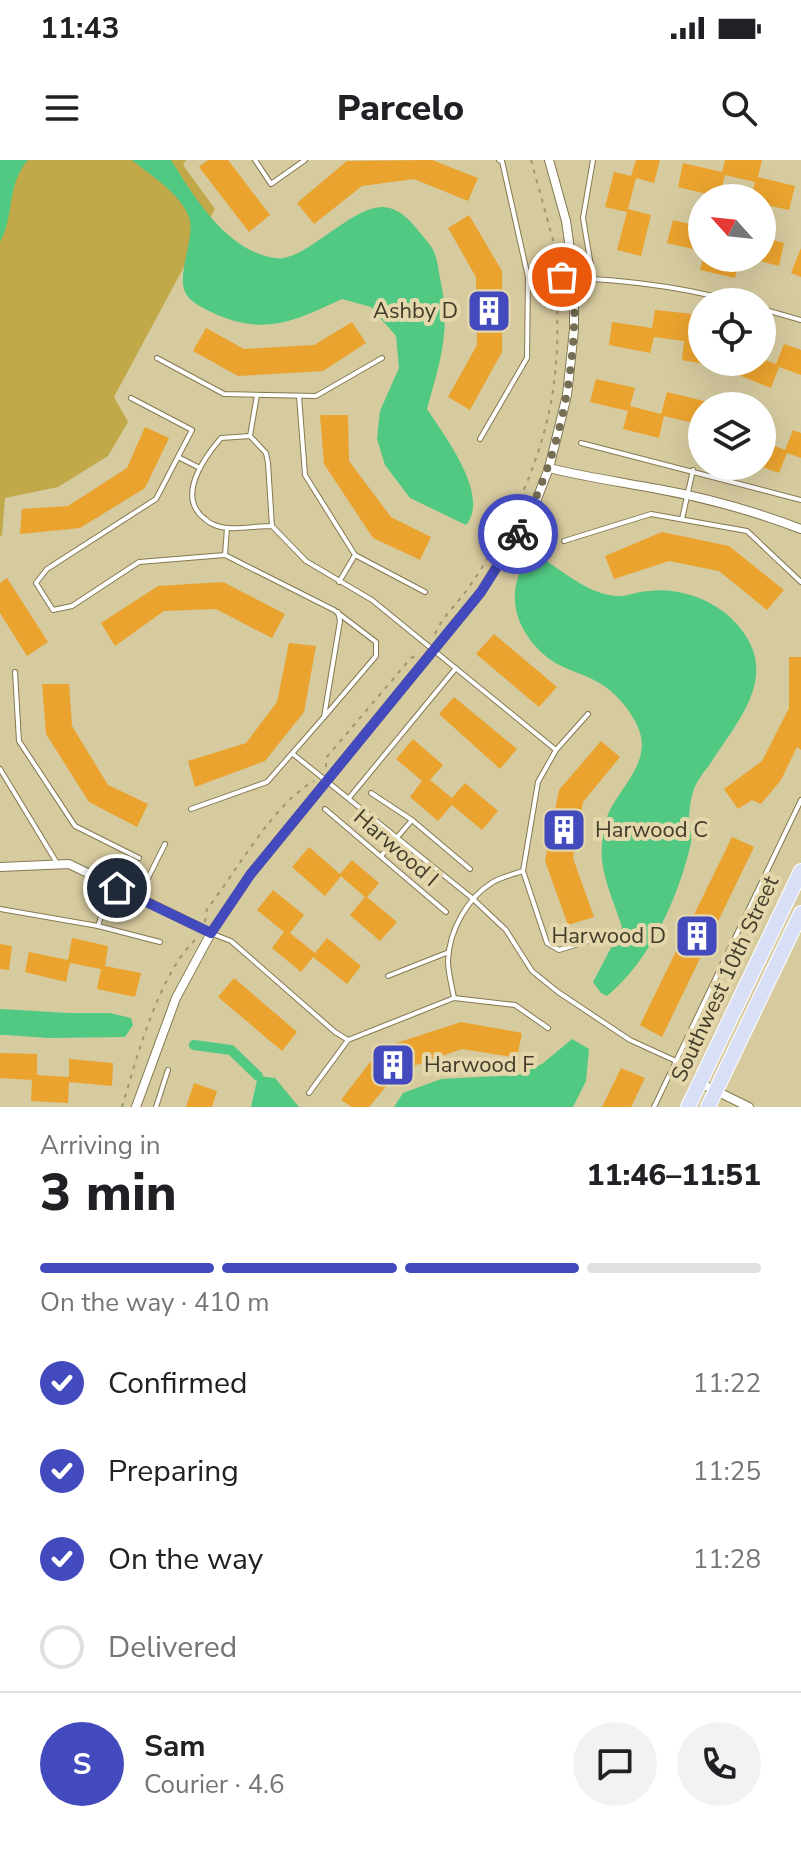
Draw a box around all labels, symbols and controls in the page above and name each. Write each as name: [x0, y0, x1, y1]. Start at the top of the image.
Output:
text: 11:43: [40, 8, 119, 49]
text: Parcelo: [337, 84, 464, 133]
icon: menu: [40, 86, 84, 130]
icon: search: [717, 86, 761, 130]
north arrow: [688, 184, 776, 272]
map controls: [688, 184, 776, 480]
pin: [528, 243, 596, 311]
icon: bag: [540, 255, 584, 299]
building icon: Ashby D: [465, 287, 513, 335]
button: locate: [688, 288, 776, 376]
place label: Ashby D: [373, 296, 458, 326]
button: layers: [688, 392, 776, 480]
courier: [478, 494, 558, 574]
icon: bike: [496, 512, 540, 556]
street label: Harwood I: [347, 803, 445, 893]
building icon: Harwood C: [540, 806, 588, 854]
place label: Harwood C: [595, 815, 708, 845]
pin: [83, 854, 151, 922]
icon: home: [95, 866, 139, 910]
street label: Southwest 10th Street: [664, 871, 786, 1087]
building icon: Harwood D: [673, 912, 721, 960]
place label: Harwood D: [551, 921, 666, 951]
building icon: Harwood F: [369, 1041, 417, 1089]
place label: Harwood F: [424, 1050, 534, 1080]
text: Arriving in: [40, 1128, 161, 1163]
text: 11:46–11:51: [586, 1155, 761, 1196]
text: 3 min: [40, 1157, 177, 1228]
text: On the way · 410 m: [40, 1285, 269, 1320]
icon: check: [40, 1361, 84, 1405]
text: Confirmed: [108, 1363, 248, 1404]
text: 11:22: [693, 1366, 761, 1401]
icon: check: [40, 1449, 84, 1493]
text: Preparing: [108, 1451, 239, 1492]
text: 11:25: [693, 1454, 761, 1489]
icon: check: [40, 1537, 84, 1581]
text: On the way: [108, 1539, 263, 1580]
text: 11:28: [693, 1542, 761, 1577]
text: Delivered: [108, 1627, 237, 1668]
button: chat: [573, 1722, 657, 1806]
button: phone: [677, 1722, 761, 1806]
text: Sam: [144, 1726, 206, 1767]
text: S: [73, 1744, 91, 1785]
text: Courier · 4.6: [144, 1767, 285, 1802]

